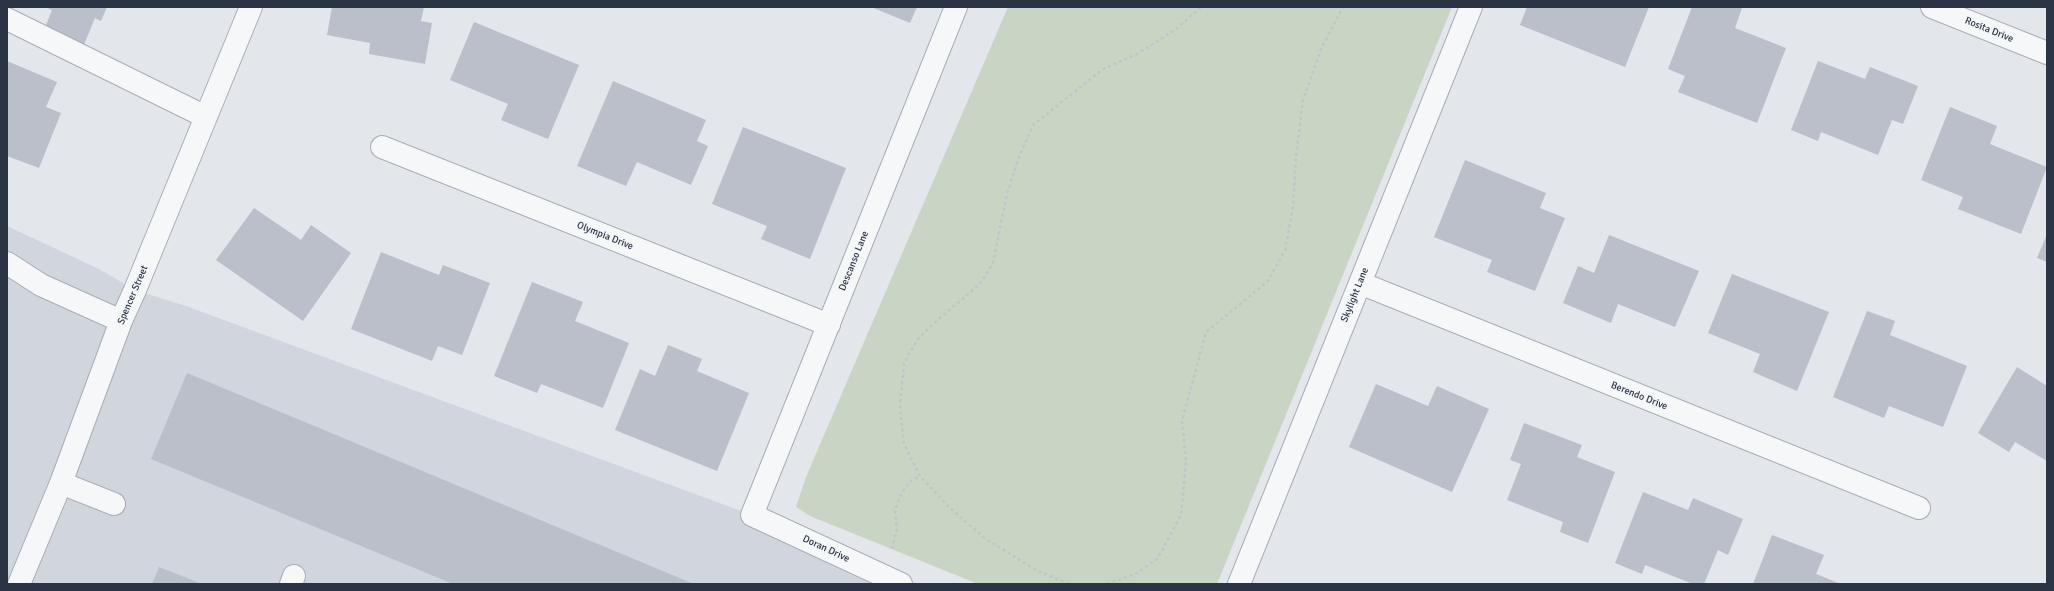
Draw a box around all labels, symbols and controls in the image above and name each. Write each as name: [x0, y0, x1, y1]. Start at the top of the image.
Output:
street label: Rosita Drive: [1963, 15, 2015, 45]
street label: Olympia Drive: [575, 219, 635, 253]
street label: Descanso Lane: [837, 229, 871, 293]
street label: Spencer Street: [115, 264, 151, 326]
street label: Skylight Lane: [1339, 266, 1371, 324]
street label: Berendo Drive: [1609, 379, 1669, 413]
street label: Doran Drive: [801, 533, 851, 565]

